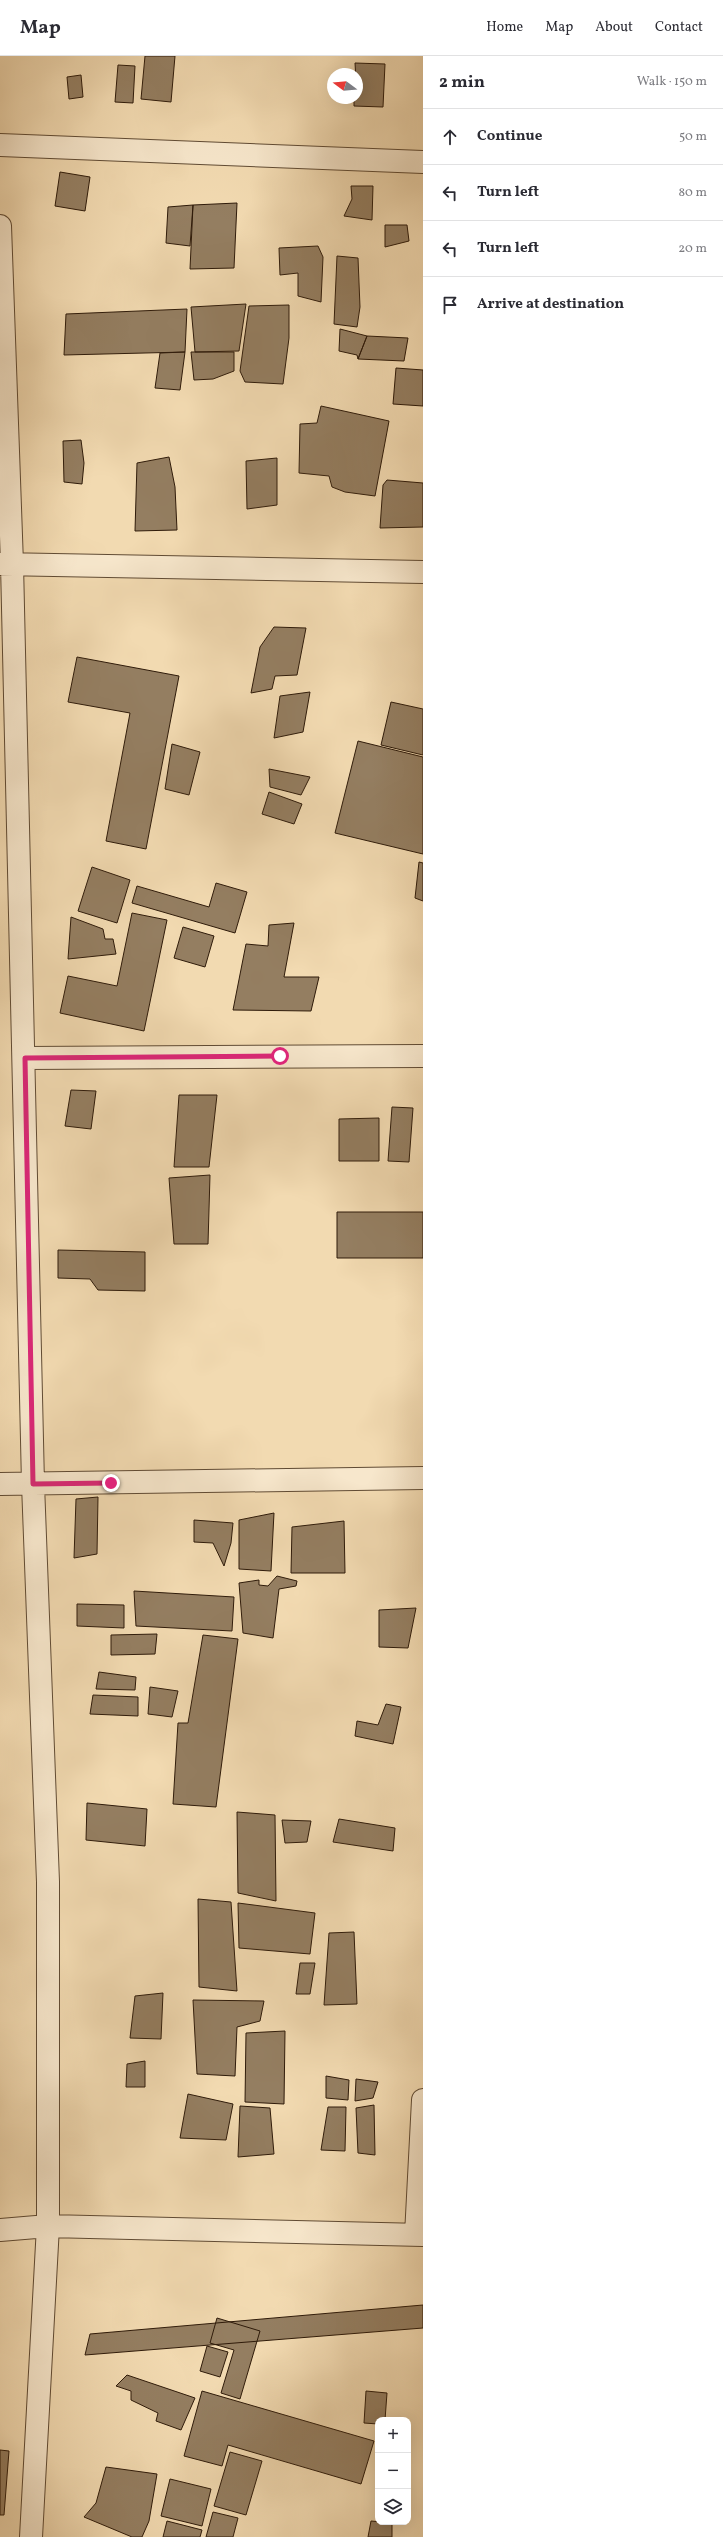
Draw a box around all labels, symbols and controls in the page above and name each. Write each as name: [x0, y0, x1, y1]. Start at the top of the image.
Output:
text: Map: [20, 15, 61, 41]
text: Home: [486, 18, 523, 37]
text: Map: [545, 18, 573, 37]
text: About: [595, 18, 633, 37]
text: Contact: [655, 18, 703, 37]
north arrow: [327, 68, 363, 104]
text: 2 min: [439, 71, 485, 94]
text: Walk · 150 m: [637, 73, 707, 91]
icon: ahead: [439, 126, 461, 148]
text: Continue: [477, 126, 542, 147]
text: 50 m: [679, 128, 707, 146]
icon: left: [439, 182, 461, 204]
text: Turn left: [477, 182, 539, 203]
text: 80 m: [678, 184, 707, 202]
icon: left: [439, 238, 461, 260]
text: Turn left: [477, 238, 539, 259]
text: 20 m: [678, 240, 707, 258]
icon: arrive: [439, 294, 461, 316]
text: Arrive at destination: [477, 294, 624, 315]
route start: [271, 1047, 289, 1065]
route end: [102, 1474, 120, 1492]
map controls: [375, 2417, 411, 2525]
button: +: [375, 2417, 411, 2453]
button: −: [375, 2453, 411, 2489]
button: layers: [375, 2489, 411, 2525]

